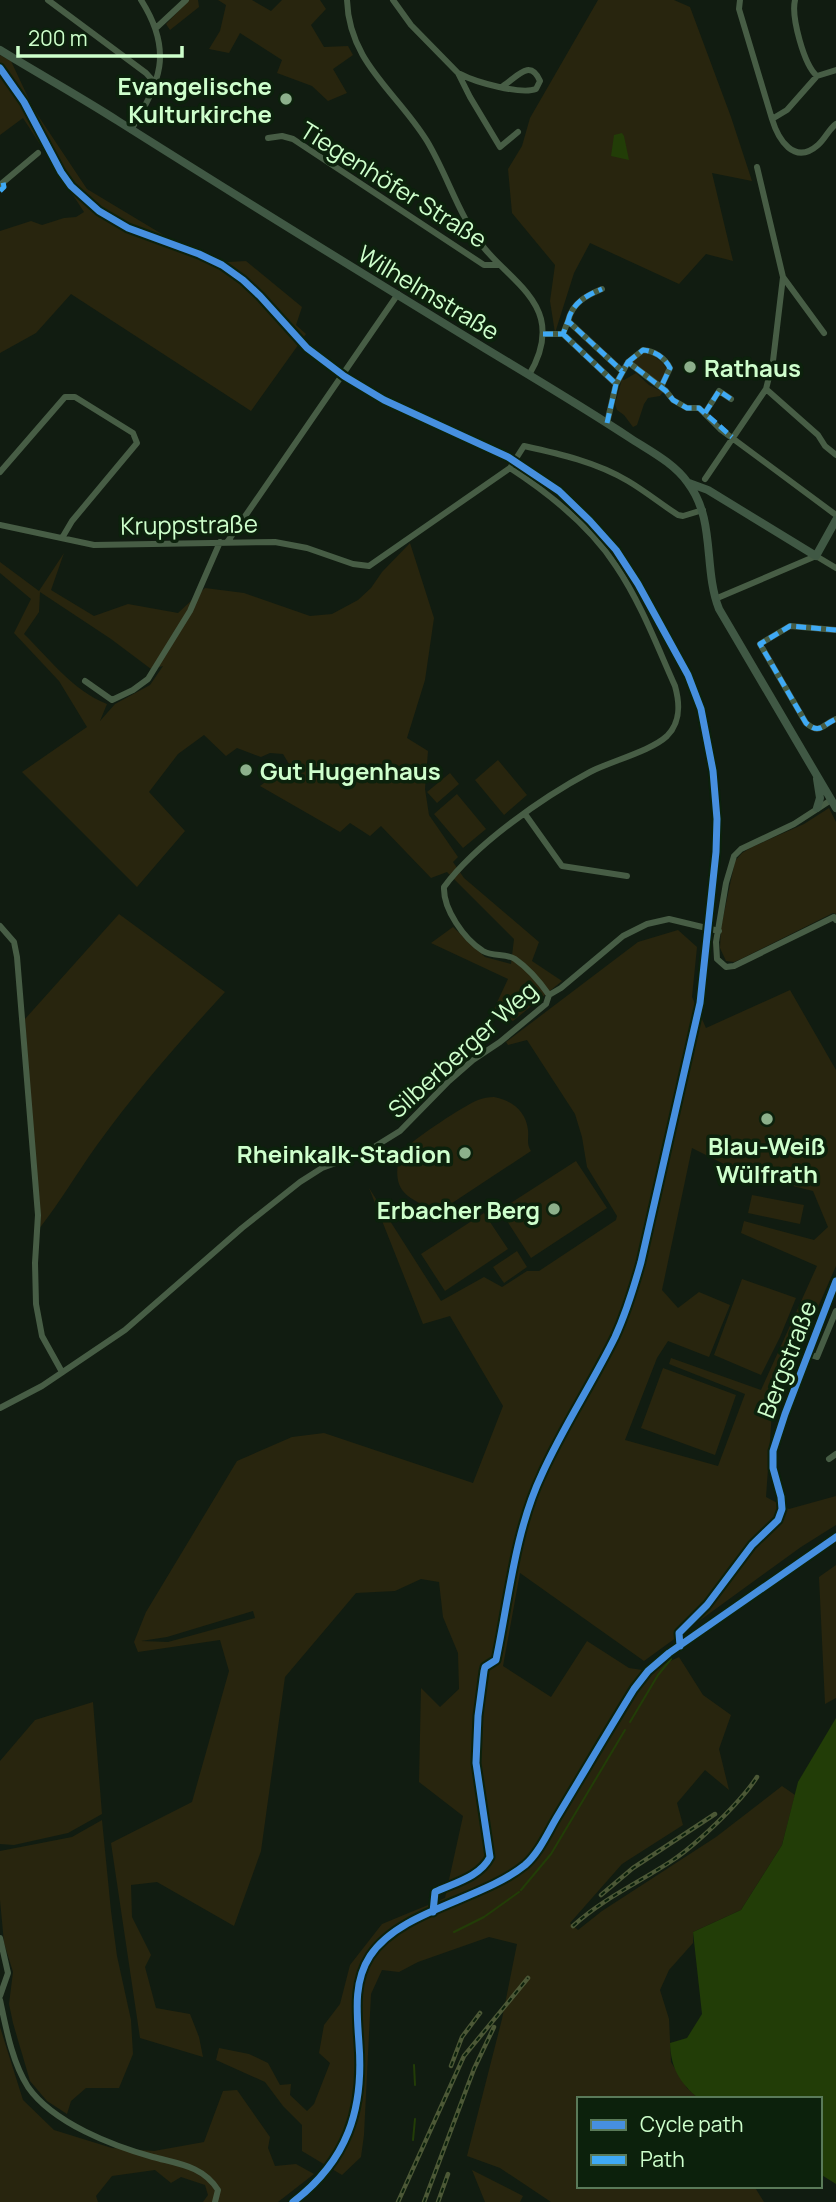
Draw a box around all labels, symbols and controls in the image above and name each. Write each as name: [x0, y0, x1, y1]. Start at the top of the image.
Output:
scale bar: [18, 14, 182, 58]
text: 200 m: [28, 24, 88, 52]
place label: Evangelische Kulturkirche: [118, 69, 272, 130]
marker: Evangelische Kulturkirche: [278, 91, 294, 107]
street label: Tiegenhöfer Straße: [294, 113, 494, 255]
street label: Wilhelmstraße: [352, 237, 506, 347]
place label: Rathaus: [704, 351, 801, 384]
marker: Rathaus: [682, 359, 698, 375]
street label: Kruppstraße: [120, 506, 258, 542]
place label: Gut Hugenhaus: [260, 754, 441, 787]
marker: Gut Hugenhaus: [238, 762, 254, 778]
street label: Silberberger Weg: [380, 973, 544, 1125]
marker: Blau-Weiß Wülfrath: [759, 1111, 775, 1127]
place label: Blau-Weiß Wülfrath: [708, 1129, 826, 1190]
place label: Rheinkalk-Stadion: [237, 1137, 451, 1170]
marker: Rheinkalk-Stadion: [457, 1145, 473, 1161]
place label: Erbacher Berg: [377, 1193, 540, 1226]
marker: Erbacher Berg: [546, 1201, 562, 1217]
street label: Bergstraße: [749, 1296, 823, 1422]
legend: [577, 2097, 822, 2188]
text: Cycle path: [640, 2110, 743, 2138]
text: Path: [640, 2145, 685, 2173]

